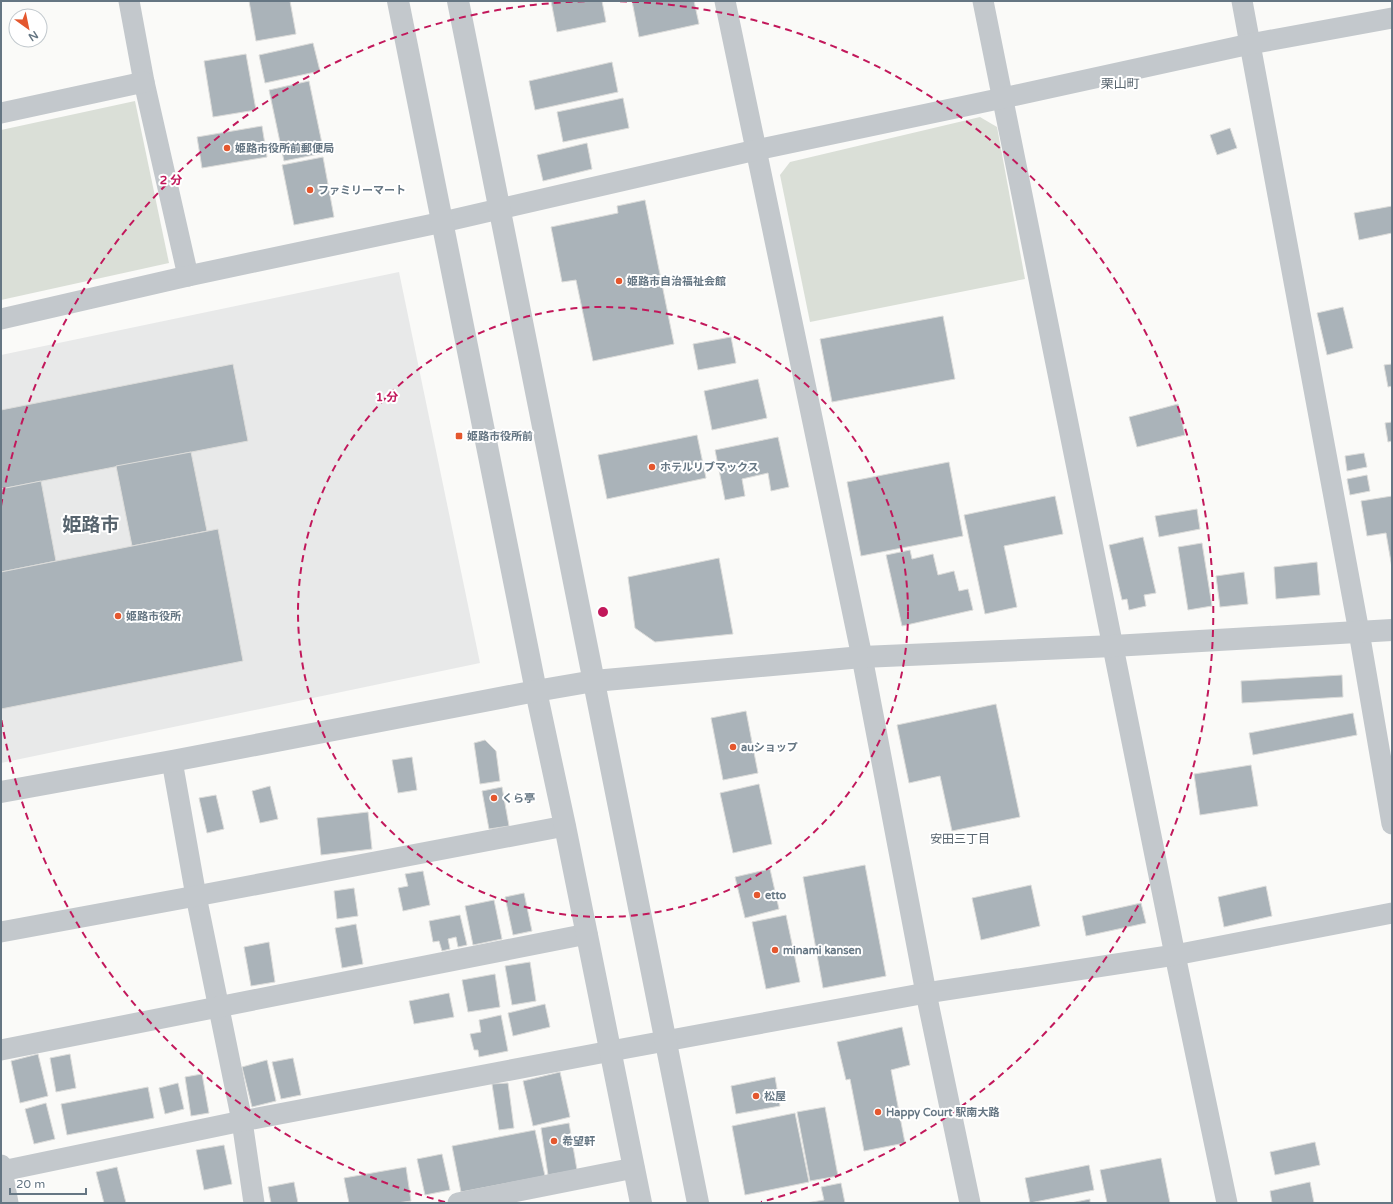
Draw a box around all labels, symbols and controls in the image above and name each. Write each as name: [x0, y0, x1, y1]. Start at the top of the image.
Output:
north arrow: [8, 8, 48, 48]
text: N: [26, 28, 40, 44]
district label: 栗山町: [1100, 76, 1140, 92]
place label: 姫路市役所前郵便局: [235, 142, 334, 155]
marker: 姫路市役所前郵便局: [222, 143, 232, 153]
text: 2 分: [160, 173, 182, 187]
place label: ファミリーマート: [318, 184, 406, 197]
marker: ファミリーマート: [305, 185, 315, 195]
place label: 姫路市自治福祉会館: [627, 275, 726, 288]
marker: 姫路市自治福祉会館: [614, 276, 624, 286]
text: 1 分: [376, 390, 398, 404]
place label: 姫路市役所前: [467, 430, 533, 443]
marker: 姫路市役所前: [454, 431, 464, 441]
place label: ホテルリブマックス: [660, 461, 759, 474]
marker: ホテルリブマックス: [647, 462, 657, 472]
district label: 姫路市: [62, 514, 120, 536]
centre of rings: [596, 605, 610, 619]
place label: 姫路市役所: [126, 610, 181, 623]
marker: 姫路市役所: [113, 611, 123, 621]
place label: auショップ: [741, 741, 798, 754]
marker: auショップ: [728, 742, 738, 752]
place label: くら亭: [502, 792, 535, 805]
marker: くら亭: [489, 793, 499, 803]
district label: 安田三丁目: [930, 832, 990, 846]
place label: etto: [765, 889, 787, 902]
marker: etto: [752, 890, 762, 900]
place label: minami kansen: [783, 944, 862, 957]
marker: minami kansen: [770, 945, 780, 955]
place label: 松屋: [764, 1090, 786, 1103]
marker: 松屋: [751, 1091, 761, 1101]
place label: Happy Court 駅南大路: [886, 1106, 1000, 1120]
marker: Happy Court 駅南大路: [873, 1107, 883, 1117]
place label: 希望軒: [562, 1135, 595, 1148]
marker: 希望軒: [549, 1136, 559, 1146]
scale bar: [10, 1170, 86, 1196]
text: 20 m: [16, 1177, 45, 1191]

